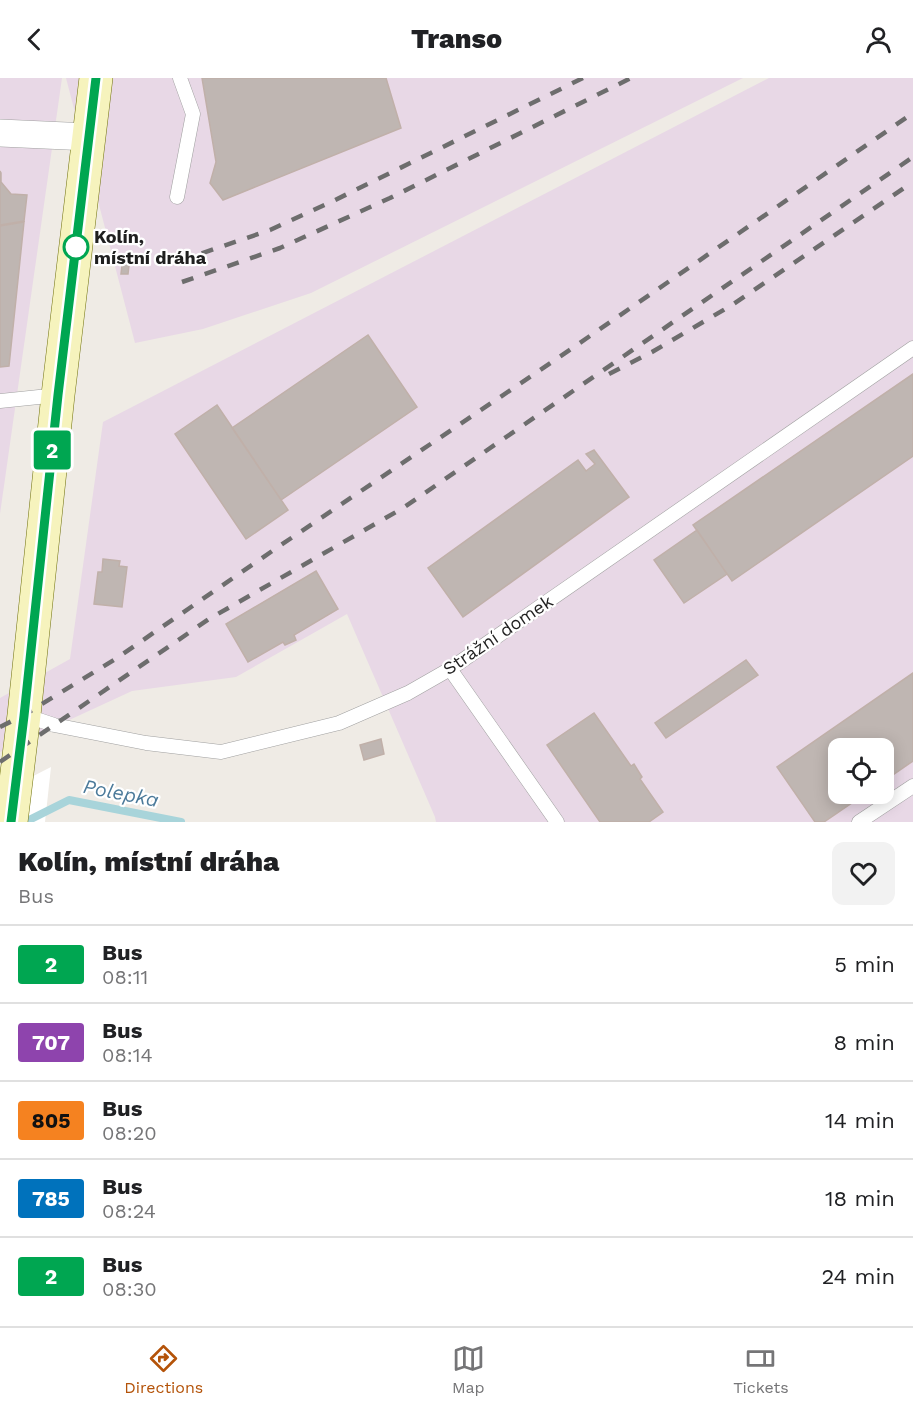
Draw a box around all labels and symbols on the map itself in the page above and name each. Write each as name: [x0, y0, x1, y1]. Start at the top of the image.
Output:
place label: Kolín, místní dráha: [94, 226, 207, 268]
marker: Kolín, místní dráha: [63, 234, 89, 260]
line badge: 2: [32, 430, 72, 470]
street label: Strážní domek: [439, 590, 557, 679]
water label: Polepka: [81, 774, 161, 812]

